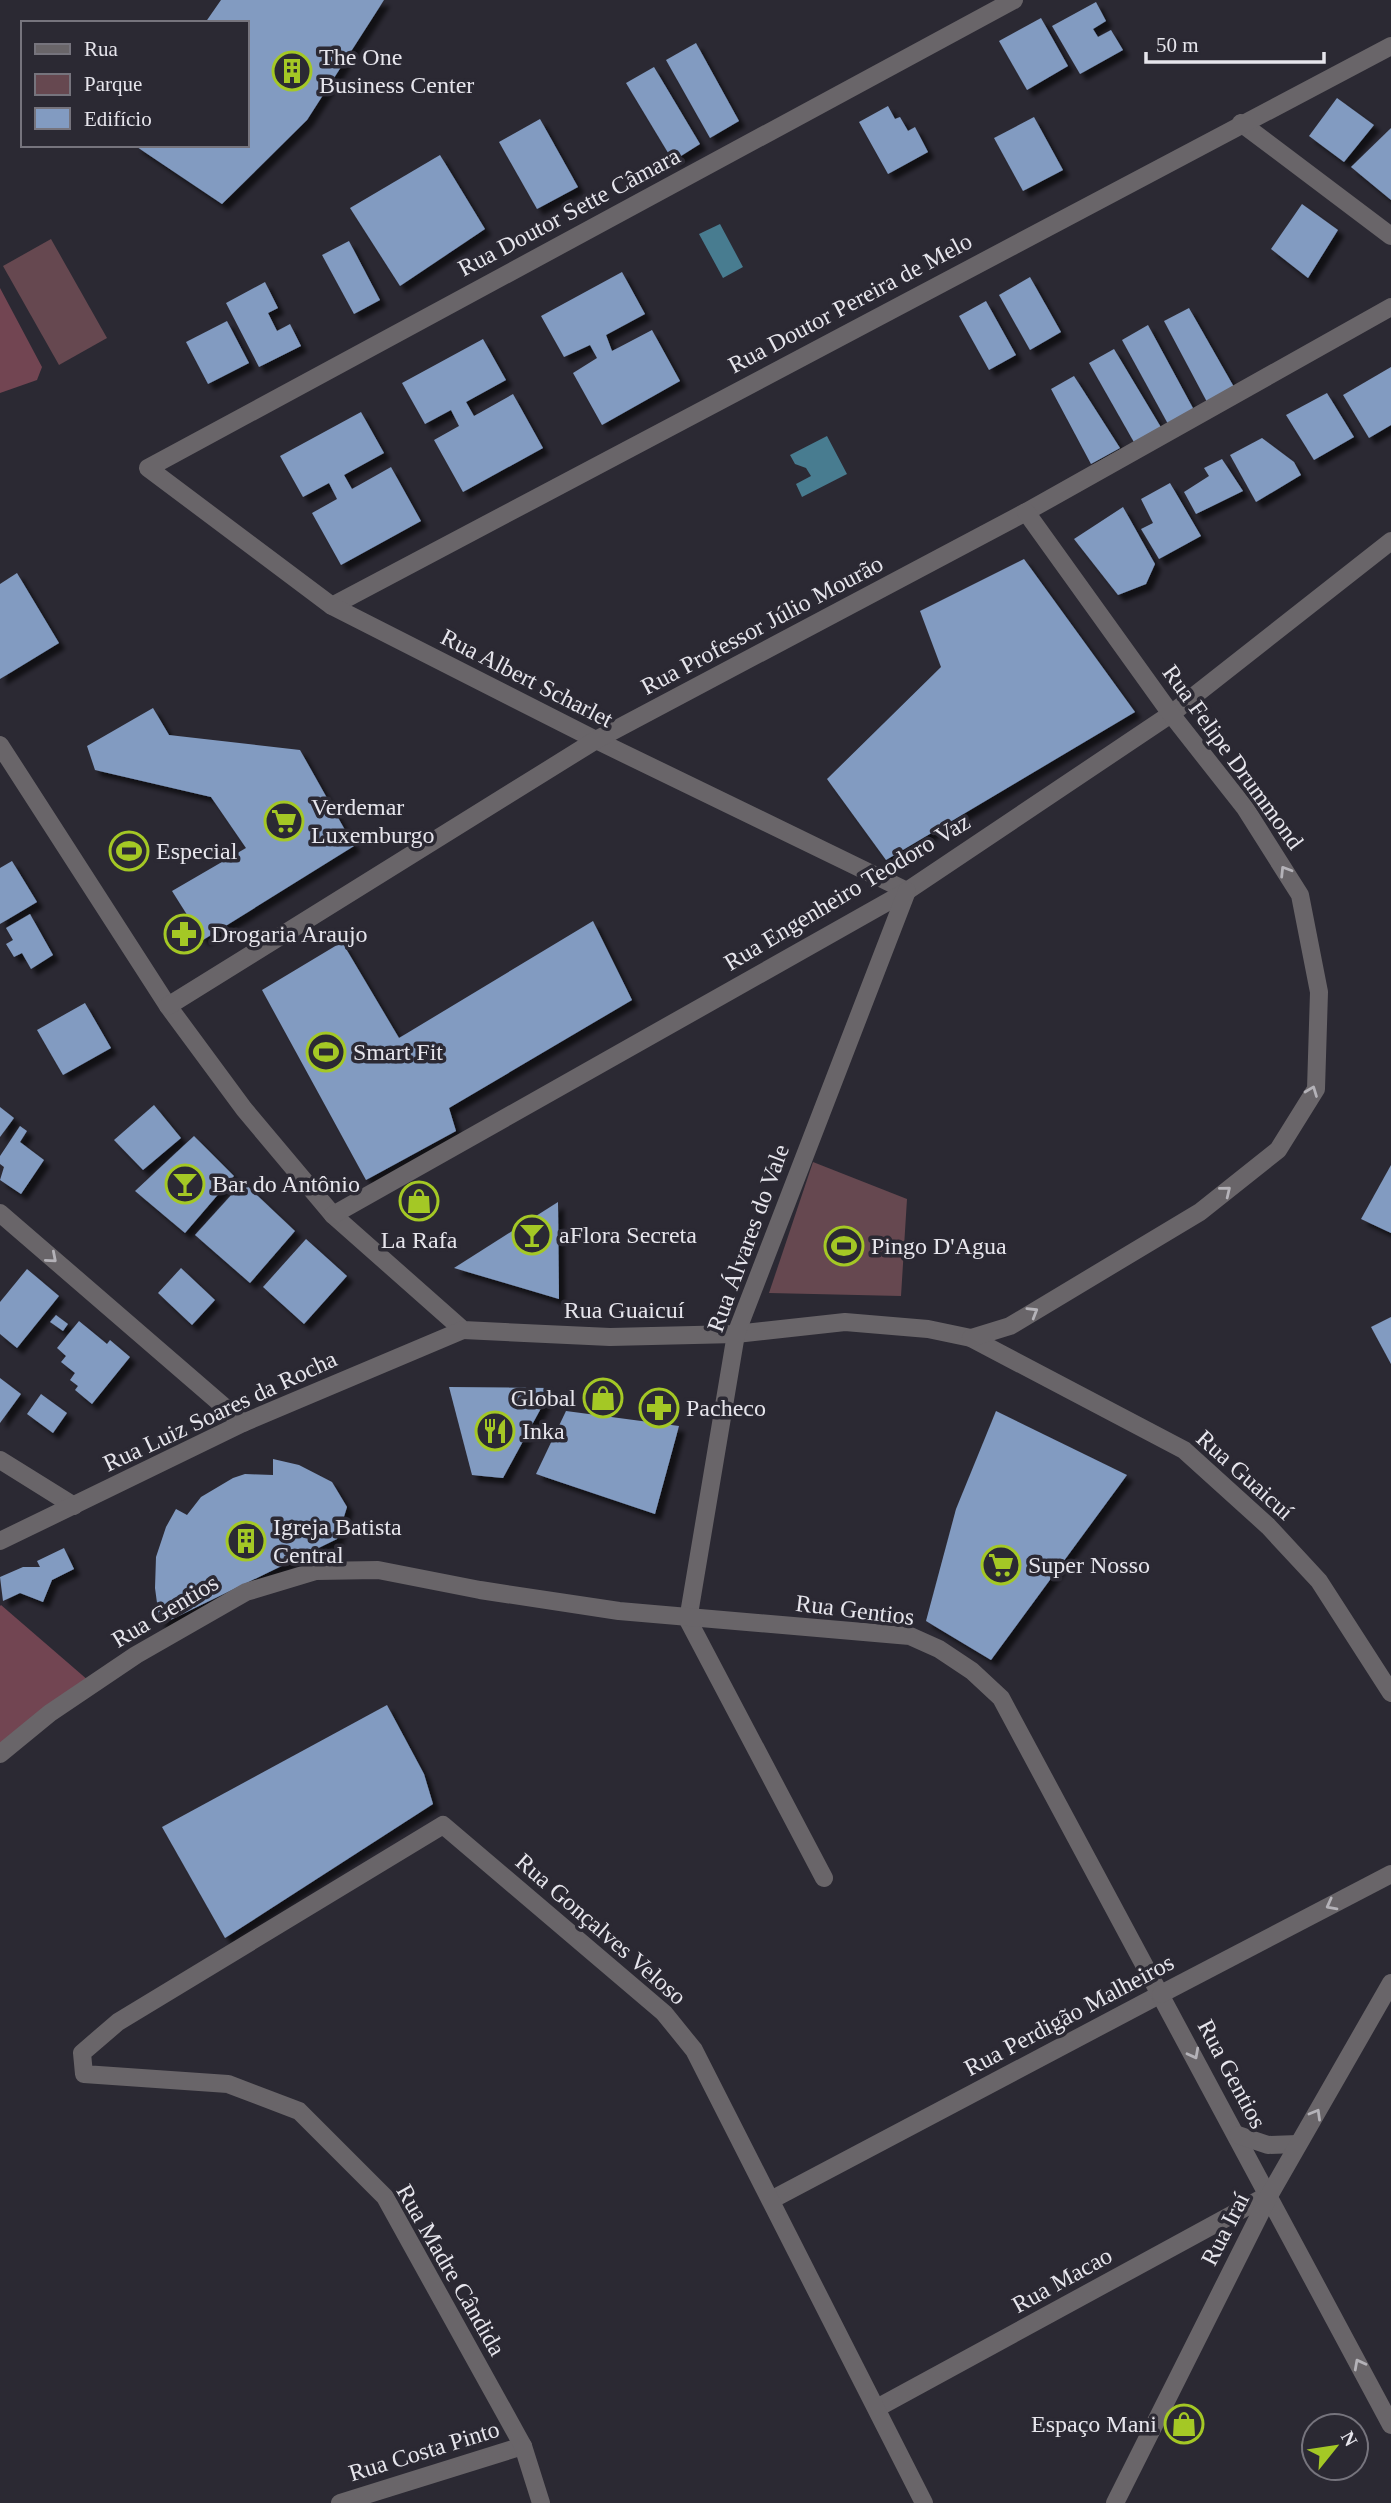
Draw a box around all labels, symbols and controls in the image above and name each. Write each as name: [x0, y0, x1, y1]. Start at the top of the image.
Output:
legend: [21, 21, 248, 147]
scale bar: [1146, 21, 1324, 65]
text: 50 m: [1156, 33, 1199, 57]
text: Rua: [84, 37, 119, 61]
place label: The One Business Center: [319, 44, 474, 98]
building icon: The One Business Center: [271, 50, 313, 92]
text: Parque: [84, 72, 142, 96]
text: Edifício: [84, 107, 152, 131]
street label: Rua Doutor Sette Câmara: [454, 142, 685, 282]
street label: Rua Doutor Pereira de Melo: [724, 228, 976, 378]
street label: Rua Professor Júlio Mourão: [637, 550, 887, 700]
street label: Rua Albert Scharlet: [437, 623, 618, 733]
street label: Rua Felipe Drummond: [1157, 660, 1309, 854]
place label: Verdemar Luxemburgo: [311, 794, 435, 848]
supermarket icon: Verdemar Luxemburgo: [263, 800, 305, 842]
street label: Rua Engenheiro Teodoro Vaz: [719, 808, 975, 976]
sports icon: Especial: [108, 830, 150, 872]
place label: Especial: [156, 838, 238, 864]
one-way arrow: [1280, 866, 1293, 879]
pharmacy icon: Drogaria Araujo: [163, 913, 205, 955]
place label: Drogaria Araujo: [211, 921, 368, 947]
sports icon: Smart Fit: [305, 1031, 347, 1073]
place label: Smart Fit: [353, 1039, 443, 1065]
one-way arrow: [1303, 1086, 1317, 1098]
street label: Rua Álvares do Vale: [702, 1141, 794, 1335]
bar icon: Bar do Antônio: [164, 1163, 206, 1205]
place label: Bar do Antônio: [212, 1171, 360, 1197]
shop icon: La Rafa: [398, 1180, 440, 1222]
one-way arrow: [1218, 1187, 1230, 1200]
bar icon: aFlora Secreta: [511, 1214, 553, 1256]
place label: aFlora Secreta: [559, 1222, 697, 1248]
sports icon: Pingo D'Agua: [823, 1225, 865, 1267]
place label: La Rafa: [381, 1227, 458, 1253]
place label: Pingo D'Agua: [871, 1233, 1007, 1259]
one-way arrow: [43, 1250, 56, 1262]
street label: Rua Guaicuí: [564, 1297, 685, 1323]
one-way arrow: [1026, 1307, 1039, 1320]
street label: Rua Luiz Soares da Rocha: [99, 1345, 341, 1477]
shop icon: Global: [582, 1377, 624, 1419]
place label: Global: [511, 1385, 576, 1411]
pharmacy icon: Pacheco: [638, 1387, 680, 1429]
place label: Pacheco: [686, 1395, 766, 1421]
restaurant icon: Inka: [474, 1410, 516, 1452]
place label: Inka: [522, 1418, 565, 1444]
street label: Rua Guaicuí: [1191, 1425, 1299, 1525]
place label: Igreja Batista Central: [273, 1514, 402, 1568]
building icon: Igreja Batista Central: [225, 1520, 267, 1562]
supermarket icon: Super Nosso: [980, 1544, 1022, 1586]
place label: Super Nosso: [1028, 1552, 1150, 1578]
street label: Rua Gentios: [107, 1569, 223, 1653]
street label: Rua Gentios: [794, 1590, 916, 1630]
street label: Rua Gonçalves Veloso: [511, 1848, 691, 2010]
one-way arrow: [1325, 1897, 1338, 1911]
street label: Rua Perdigão Malheiros: [960, 1949, 1178, 2081]
street label: Rua Gentios: [1193, 2015, 1271, 2133]
one-way arrow: [1186, 2047, 1199, 2059]
one-way arrow: [1308, 2108, 1321, 2121]
street label: Rua Madre Cândida: [391, 2180, 511, 2360]
street label: Rua Iraí: [1196, 2188, 1254, 2270]
street label: Rua Macao: [1008, 2242, 1116, 2318]
one-way arrow: [1354, 2359, 1368, 2372]
shop icon: Espaço Mani: [1163, 2403, 1205, 2445]
place label: Espaço Mani: [1031, 2411, 1157, 2437]
north arrow: [1300, 2412, 1370, 2482]
street label: Rua Costa Pinto: [346, 2416, 502, 2486]
text: N: [1337, 2428, 1362, 2450]

